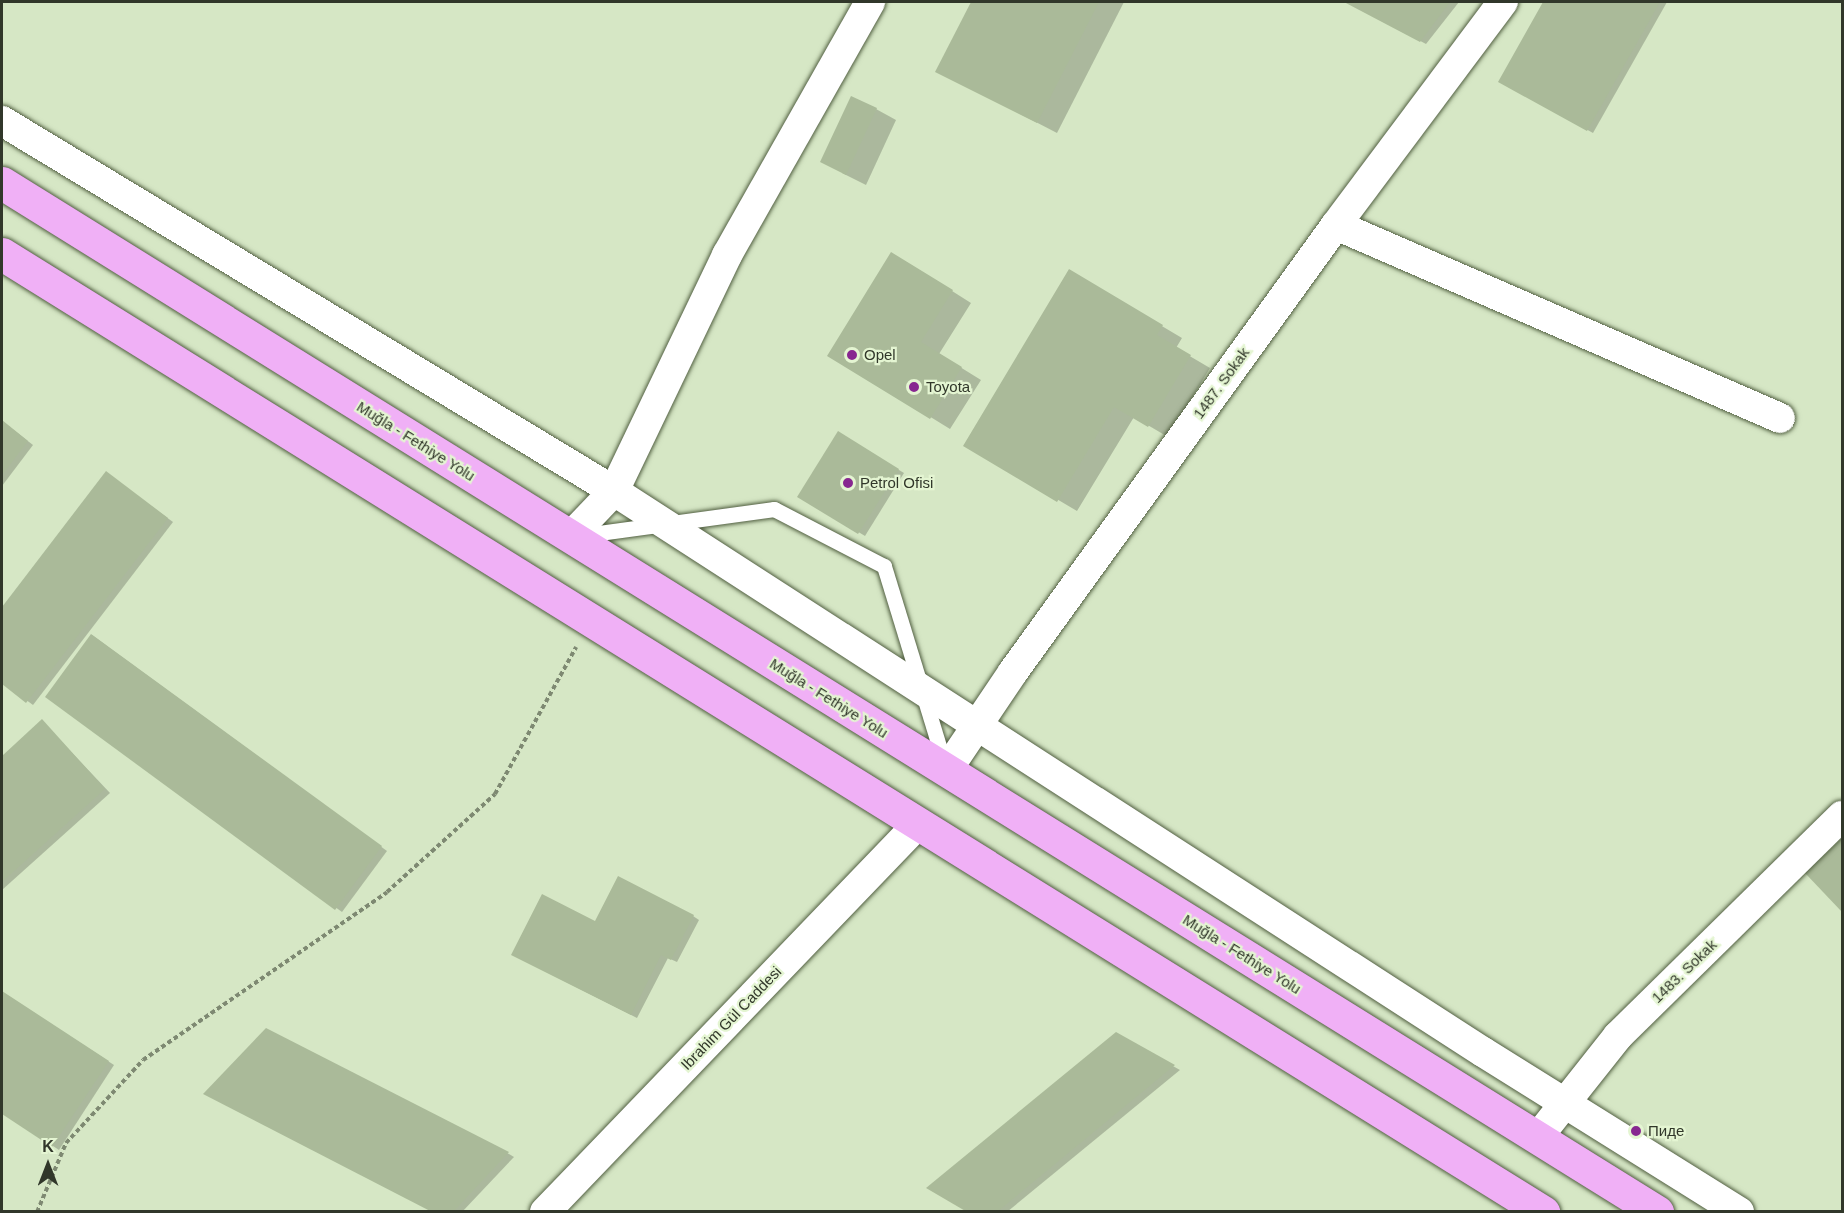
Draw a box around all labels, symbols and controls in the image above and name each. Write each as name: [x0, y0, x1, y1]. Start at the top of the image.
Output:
street label: 1487. Sokak: [1189, 344, 1253, 422]
place label: Opel: [864, 346, 896, 364]
marker: Opel: [845, 348, 859, 362]
place label: Toyota: [926, 378, 970, 396]
marker: Toyota: [907, 380, 921, 394]
street label: Muğla - Fethiye Yolu: [353, 397, 479, 485]
place label: Petrol Ofisi: [860, 474, 933, 492]
marker: Petrol Ofisi: [841, 476, 855, 490]
street label: Muğla - Fethiye Yolu: [766, 654, 892, 742]
street label: Muğla - Fethiye Yolu: [1179, 910, 1305, 998]
street label: 1483. Sokak: [1648, 936, 1720, 1006]
street label: Ibrahim Gül Caddesi: [677, 963, 785, 1073]
place label: Пиде: [1648, 1122, 1684, 1140]
marker: Пиде: [1629, 1124, 1643, 1138]
north arrow: [18, 1135, 78, 1195]
text: K: [42, 1138, 54, 1155]

